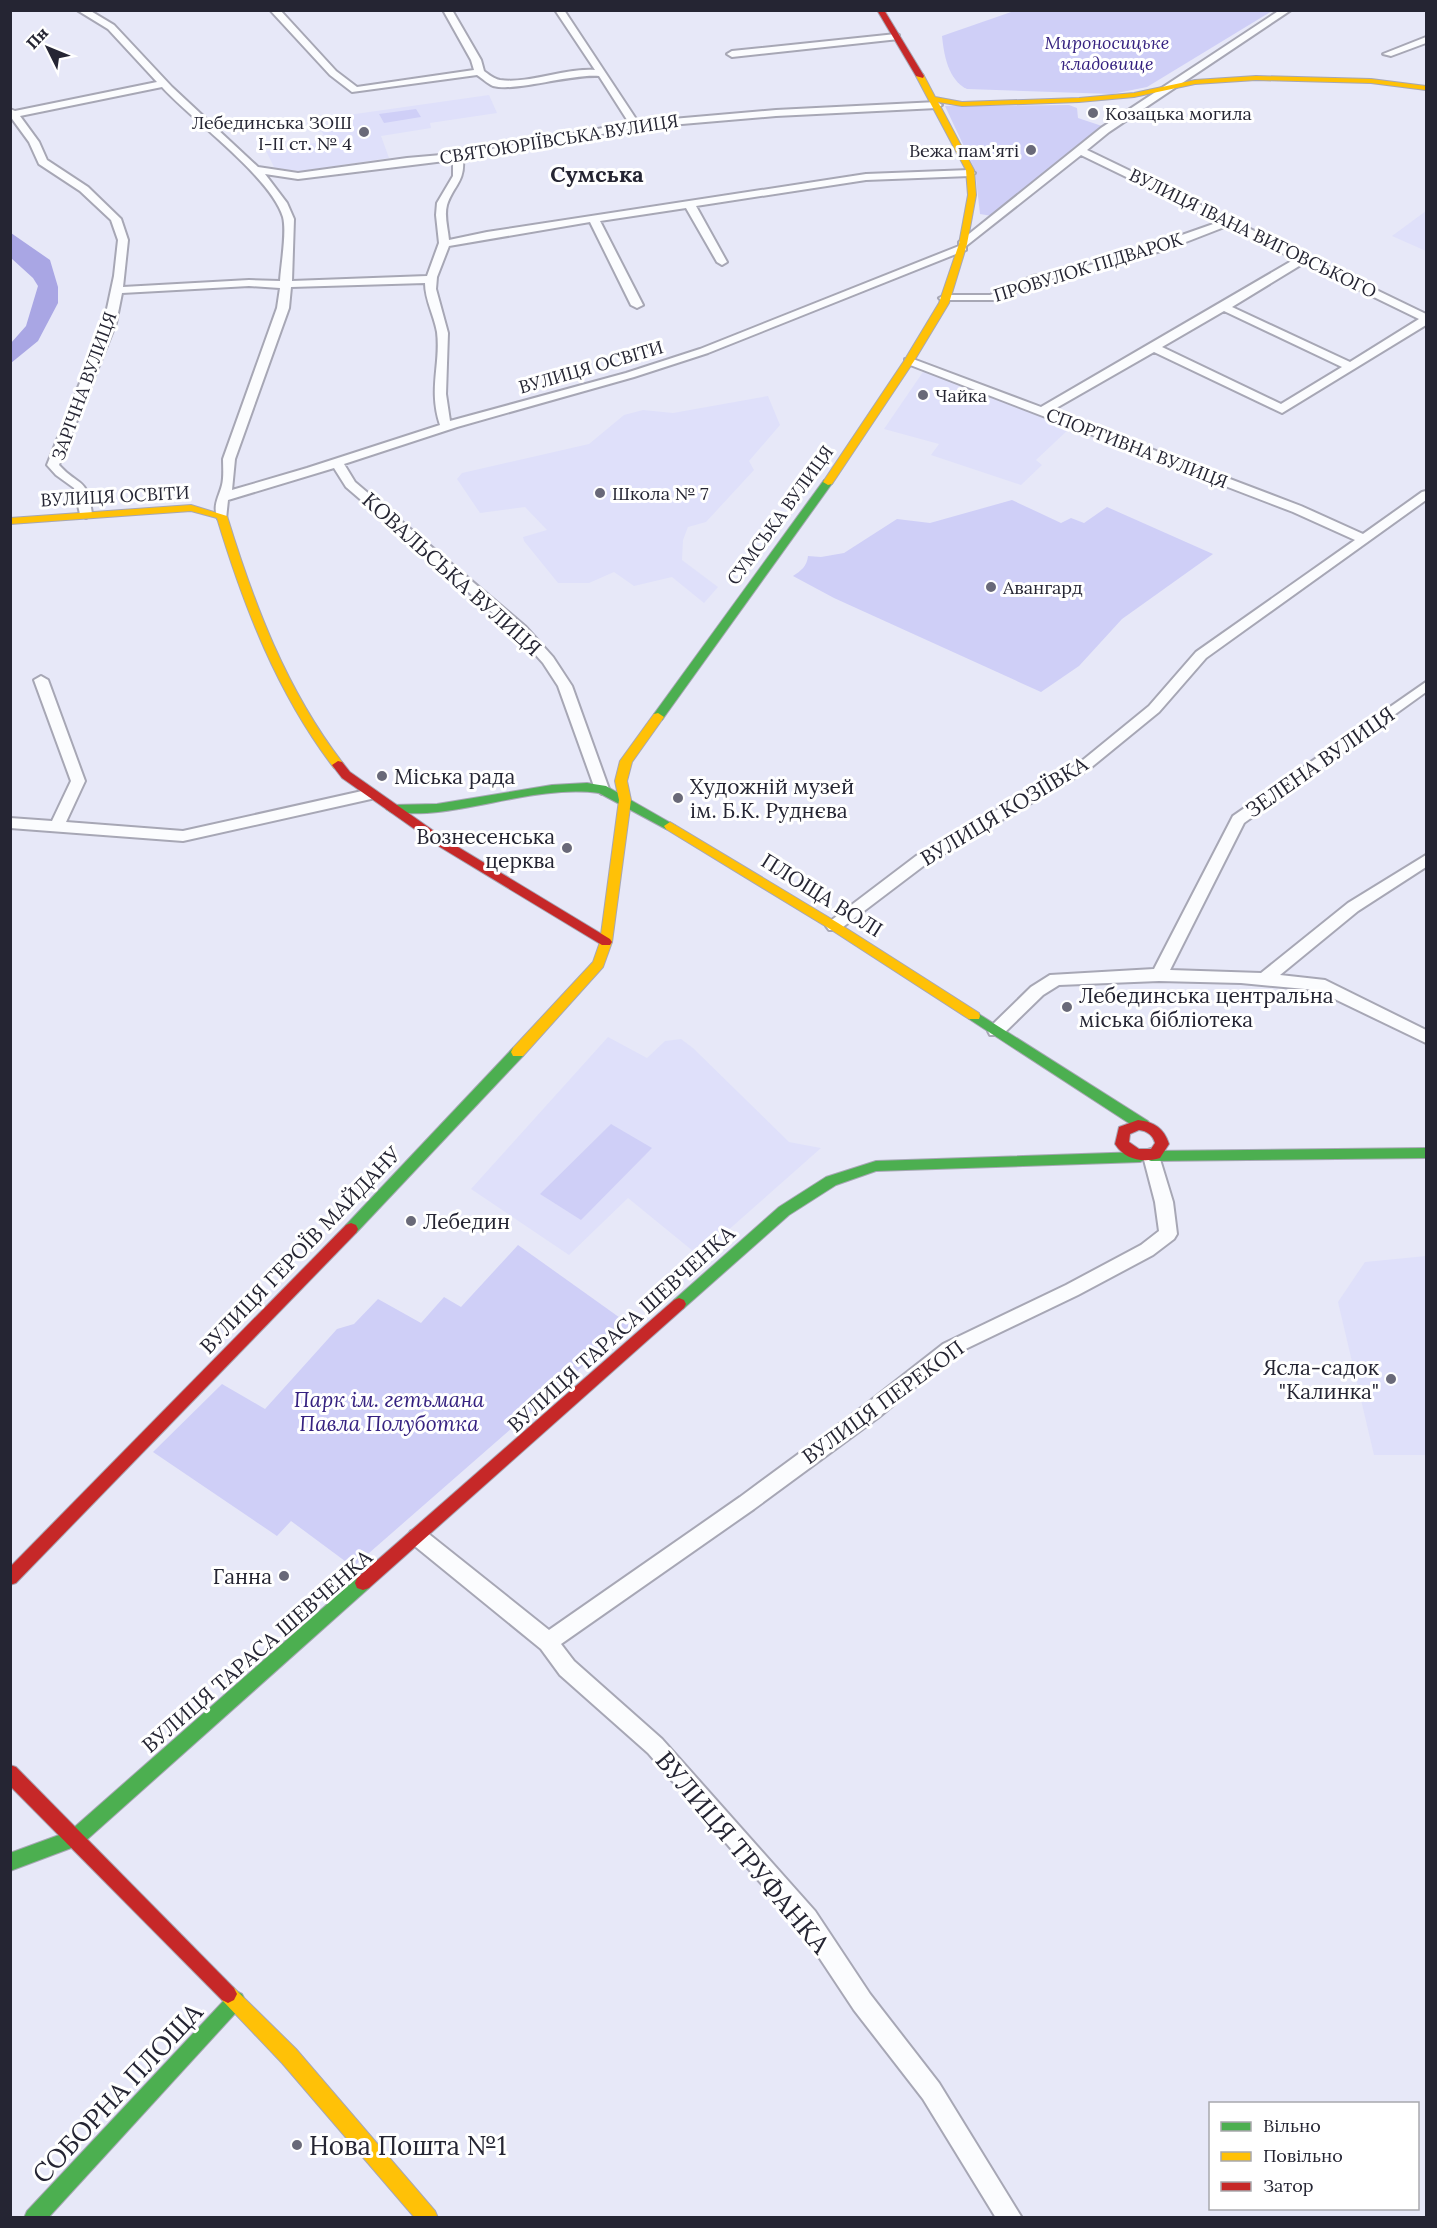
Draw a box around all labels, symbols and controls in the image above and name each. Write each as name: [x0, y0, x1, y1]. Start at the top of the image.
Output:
north arrow: [18, 18, 78, 78]
text: Пн: [22, 22, 52, 53]
park label: Мироносицьке кладовище: [1045, 31, 1169, 75]
place label: Козацька могила: [1105, 102, 1252, 125]
marker: Козацька могила: [1086, 106, 1100, 120]
street label: СВЯТОЮРІЇВСЬКА ВУЛИЦЯ: [438, 109, 680, 169]
place label: Лебединська ЗОШ І-ІІ ст. № 4: [192, 111, 352, 155]
marker: Лебединська ЗОШ І-ІІ ст. № 4: [357, 125, 371, 139]
place label: Вежа пам'яті: [909, 139, 1019, 162]
marker: Вежа пам'яті: [1024, 143, 1038, 157]
district label: Сумська: [550, 160, 644, 188]
street label: ВУЛИЦЯ ІВАНА ВИГОВСЬКОГО: [1126, 163, 1380, 303]
street label: ПРОВУЛОК ПІДВАРОК: [991, 227, 1186, 307]
street label: ЗАРІЧНА ВУЛИЦЯ: [46, 309, 122, 463]
street label: ВУЛИЦЯ ОСВІТИ: [516, 335, 666, 399]
place label: Чайка: [935, 384, 987, 407]
marker: Чайка: [916, 388, 930, 402]
street label: СПОРТИВНА ВУЛИЦЯ: [1043, 403, 1231, 493]
street label: СУМСЬКА ВУЛИЦЯ: [722, 441, 838, 589]
street label: ВУЛИЦЯ ОСВІТИ: [40, 481, 190, 511]
place label: Школа № 7: [612, 482, 709, 505]
street label: КОВАЛЬСЬКА ВУЛИЦЯ: [357, 486, 547, 662]
marker: Школа № 7: [593, 486, 607, 500]
place label: Авангард: [1002, 576, 1083, 599]
marker: Авангард: [984, 580, 998, 594]
street label: ЗЕЛЕНА ВУЛИЦЯ: [1240, 701, 1400, 823]
street label: ВУЛИЦЯ КОЗІЇВКА: [915, 750, 1093, 872]
place label: Міська рада: [394, 763, 515, 790]
marker: Міська рада: [375, 769, 389, 783]
place label: Художній музей ім. Б.К. Руднєва: [690, 773, 854, 824]
marker: Художній музей ім. Б.К. Руднєва: [671, 791, 685, 805]
place label: Вознесенська церква: [416, 823, 555, 874]
marker: Вознесенська церква: [560, 841, 574, 855]
street label: ПЛОЩА ВОЛІ: [756, 847, 888, 943]
place label: Лебединська центральна міська бібліотека: [1079, 982, 1334, 1033]
marker: Лебединська центральна міська бібліотека: [1060, 1000, 1074, 1014]
street label: ВУЛИЦЯ ГЕРОЇВ МАЙДАНУ: [194, 1140, 407, 1359]
place label: Лебедин: [423, 1208, 510, 1235]
marker: Лебедин: [404, 1214, 418, 1228]
street label: ВУЛИЦЯ ТАРАСА ШЕВЧЕНКА: [502, 1219, 741, 1438]
street label: ВУЛИЦЯ ПЕРЕКОП: [797, 1334, 969, 1470]
place label: Ясла-садок "Калинка": [1263, 1354, 1380, 1405]
marker: Ясла-садок "Калинка": [1384, 1372, 1398, 1386]
park label: Парк ім. гетьмана Павла Полуботка: [294, 1386, 485, 1437]
street label: ВУЛИЦЯ ТАРАСА ШЕВЧЕНКА: [136, 1543, 378, 1758]
place label: Ганна: [213, 1563, 272, 1590]
marker: Ганна: [277, 1569, 291, 1583]
street label: ВУЛИЦЯ ТРУФАНКА: [649, 1744, 838, 1961]
street label: СОБОРНА ПЛОЩА: [25, 1995, 210, 2190]
legend: [1209, 2102, 1419, 2210]
text: Вільно: [1263, 2114, 1321, 2137]
place label: Нова Пошта №1: [309, 2129, 506, 2162]
marker: Нова Пошта №1: [290, 2138, 304, 2152]
text: Повільно: [1263, 2144, 1343, 2167]
text: Затор: [1263, 2174, 1314, 2197]

